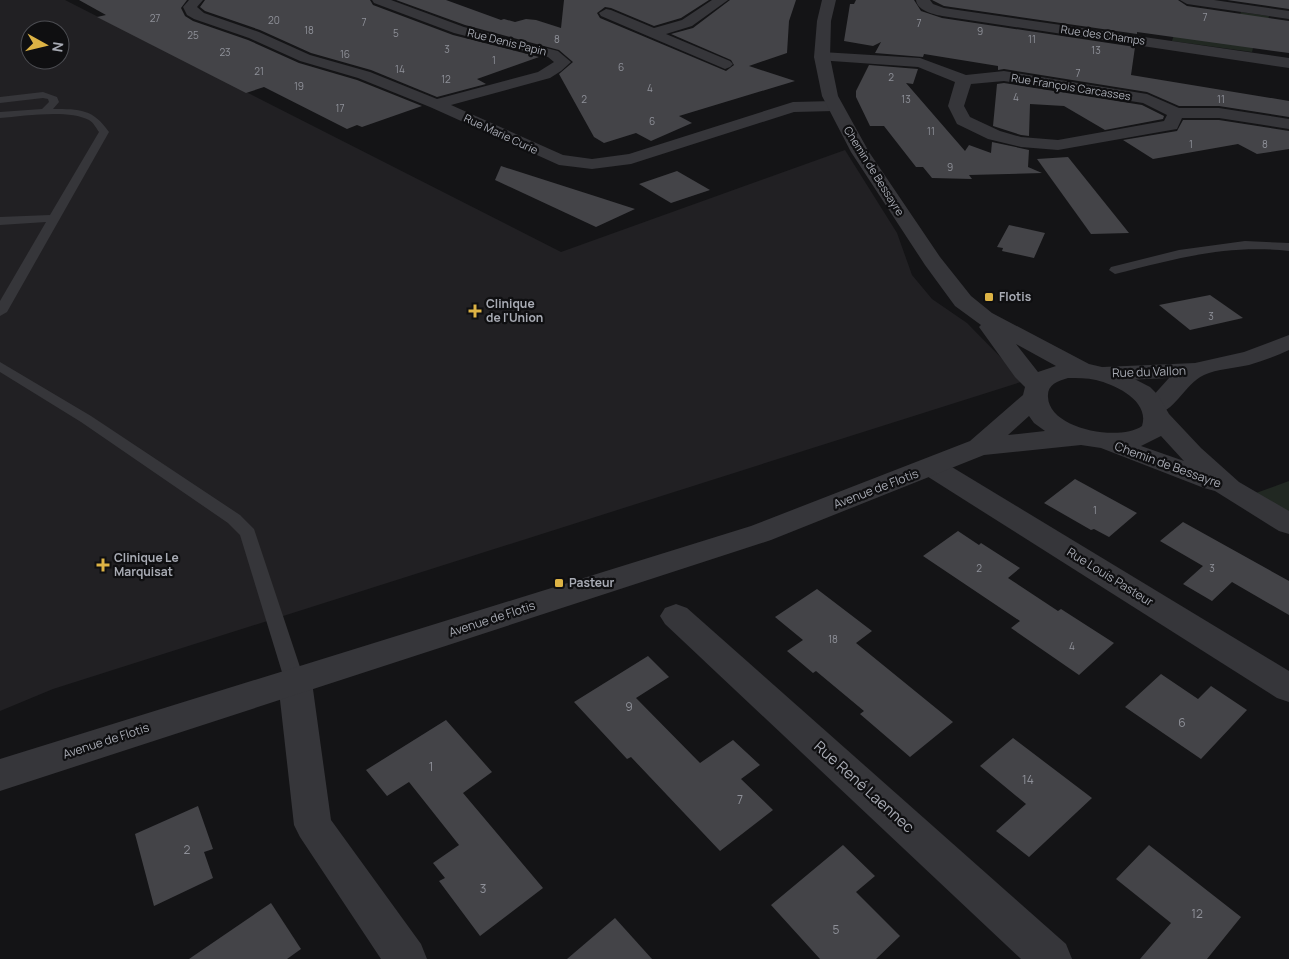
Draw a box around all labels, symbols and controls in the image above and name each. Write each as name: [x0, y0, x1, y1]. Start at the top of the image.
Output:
house number: 7: [1202, 10, 1208, 24]
house number: 27: [150, 11, 160, 25]
house number: 20: [268, 13, 280, 27]
house number: 7: [361, 15, 367, 29]
house number: 7: [916, 16, 922, 30]
north arrow: [20, 20, 70, 70]
street label: Rue des Champs: [1060, 21, 1146, 48]
house number: 18: [304, 23, 314, 37]
street label: Rue Denis Papin: [466, 24, 548, 59]
house number: 9: [977, 24, 983, 38]
house number: 5: [393, 26, 399, 40]
house number: 25: [187, 28, 199, 42]
house number: 8: [554, 32, 560, 46]
house number: 11: [1028, 32, 1036, 46]
text: N: [48, 41, 68, 53]
house number: 3: [444, 42, 450, 56]
house number: 13: [1091, 43, 1101, 57]
house number: 23: [219, 45, 231, 59]
house number: 16: [340, 47, 350, 61]
house number: 1: [492, 53, 496, 67]
house number: 6: [618, 60, 624, 74]
house number: 14: [395, 62, 405, 76]
house number: 21: [254, 64, 264, 78]
house number: 7: [1075, 66, 1081, 80]
house number: 2: [888, 70, 894, 84]
street label: Rue François Carcasses: [1010, 70, 1132, 103]
house number: 12: [441, 72, 451, 86]
house number: 19: [294, 79, 304, 93]
house number: 4: [647, 81, 653, 95]
house number: 4: [1013, 90, 1019, 104]
house number: 2: [581, 92, 587, 106]
house number: 13: [901, 92, 911, 106]
house number: 11: [1217, 92, 1225, 106]
house number: 17: [336, 101, 344, 115]
street label: Rue Marie Curie: [462, 110, 541, 157]
house number: 6: [649, 114, 655, 128]
street label: Chemin de Bessayre: [841, 123, 908, 219]
house number: 11: [927, 124, 935, 138]
house number: 1: [1189, 137, 1193, 151]
house number: 8: [1262, 137, 1268, 151]
house number: 9: [947, 160, 953, 174]
place label: Flotis: [999, 288, 1032, 305]
marker: Flotis: [983, 291, 995, 303]
place label: Clinique de l'Union: [486, 295, 543, 326]
marker: Clinique de l'Union: [468, 304, 482, 318]
house number: 3: [1208, 309, 1214, 323]
street label: Rue du Vallon: [1112, 362, 1186, 381]
street label: Chemin de Bessayre: [1112, 437, 1224, 492]
street label: Avenue de Flotis: [831, 464, 921, 513]
house number: 1: [1093, 503, 1097, 517]
street label: Rue Louis Pasteur: [1064, 543, 1157, 610]
place label: Clinique Le Marquisat: [114, 549, 179, 580]
marker: Clinique Le Marquisat: [96, 558, 110, 572]
house number: 2: [976, 561, 982, 575]
house number: 3: [1209, 561, 1215, 575]
place label: Pasteur: [569, 574, 615, 591]
marker: Pasteur: [553, 577, 565, 589]
street label: Avenue de Flotis: [446, 597, 537, 640]
house number: 18: [828, 632, 838, 646]
house number: 4: [1069, 639, 1075, 653]
house number: 9: [625, 698, 633, 715]
house number: 6: [1178, 714, 1186, 731]
street label: Avenue de Flotis: [60, 719, 151, 762]
street label: Rue René Laennec: [810, 736, 919, 837]
house number: 1: [429, 758, 433, 775]
house number: 14: [1022, 771, 1034, 788]
house number: 7: [737, 791, 743, 808]
house number: 2: [184, 841, 191, 858]
house number: 3: [480, 880, 486, 897]
house number: 12: [1191, 905, 1203, 922]
house number: 5: [833, 921, 840, 938]

